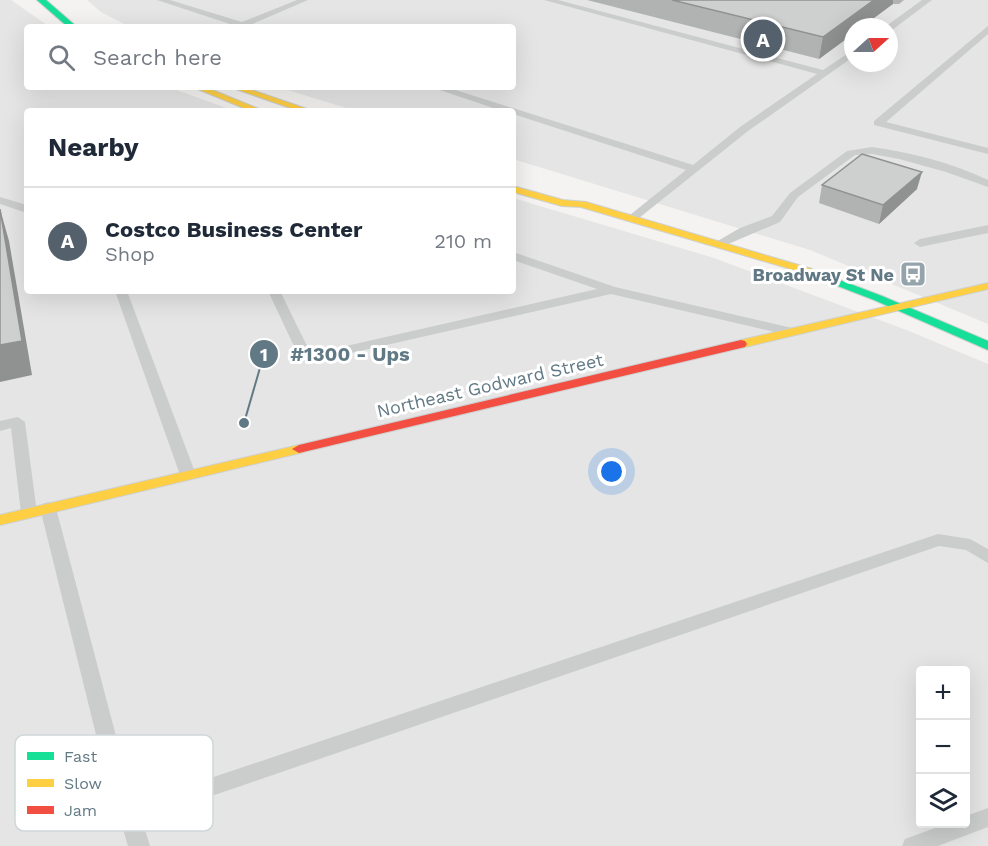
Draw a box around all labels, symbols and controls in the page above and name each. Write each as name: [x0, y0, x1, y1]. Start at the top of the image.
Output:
pin: A: [744, 16, 783, 62]
north arrow: [844, 18, 898, 72]
search box: [24, 24, 516, 90]
icon: search: [45, 41, 78, 74]
text: Search here: [93, 45, 222, 70]
text: Nearby: [48, 132, 139, 162]
text: Costco Business Center: [105, 217, 362, 242]
text: A: [61, 229, 74, 253]
text: 210 m: [434, 229, 492, 253]
text: Shop: [105, 242, 155, 266]
bus stop icon: Broadway St Ne: [898, 259, 928, 289]
place label: Broadway St Ne: [753, 264, 894, 285]
callout: #1300 - Ups: [249, 335, 422, 373]
text: #1300 - Ups: [290, 342, 410, 366]
text: 1: [260, 344, 268, 365]
street label: Northeast Godward Street: [375, 349, 606, 421]
your location: [597, 457, 626, 486]
map controls: [916, 666, 970, 828]
button: +: [916, 666, 970, 720]
button: −: [916, 720, 970, 774]
legend: [15, 735, 213, 831]
text: Fast: [64, 747, 97, 766]
text: Slow: [64, 774, 102, 793]
button: layers: [916, 774, 970, 828]
text: Jam: [64, 801, 97, 820]

